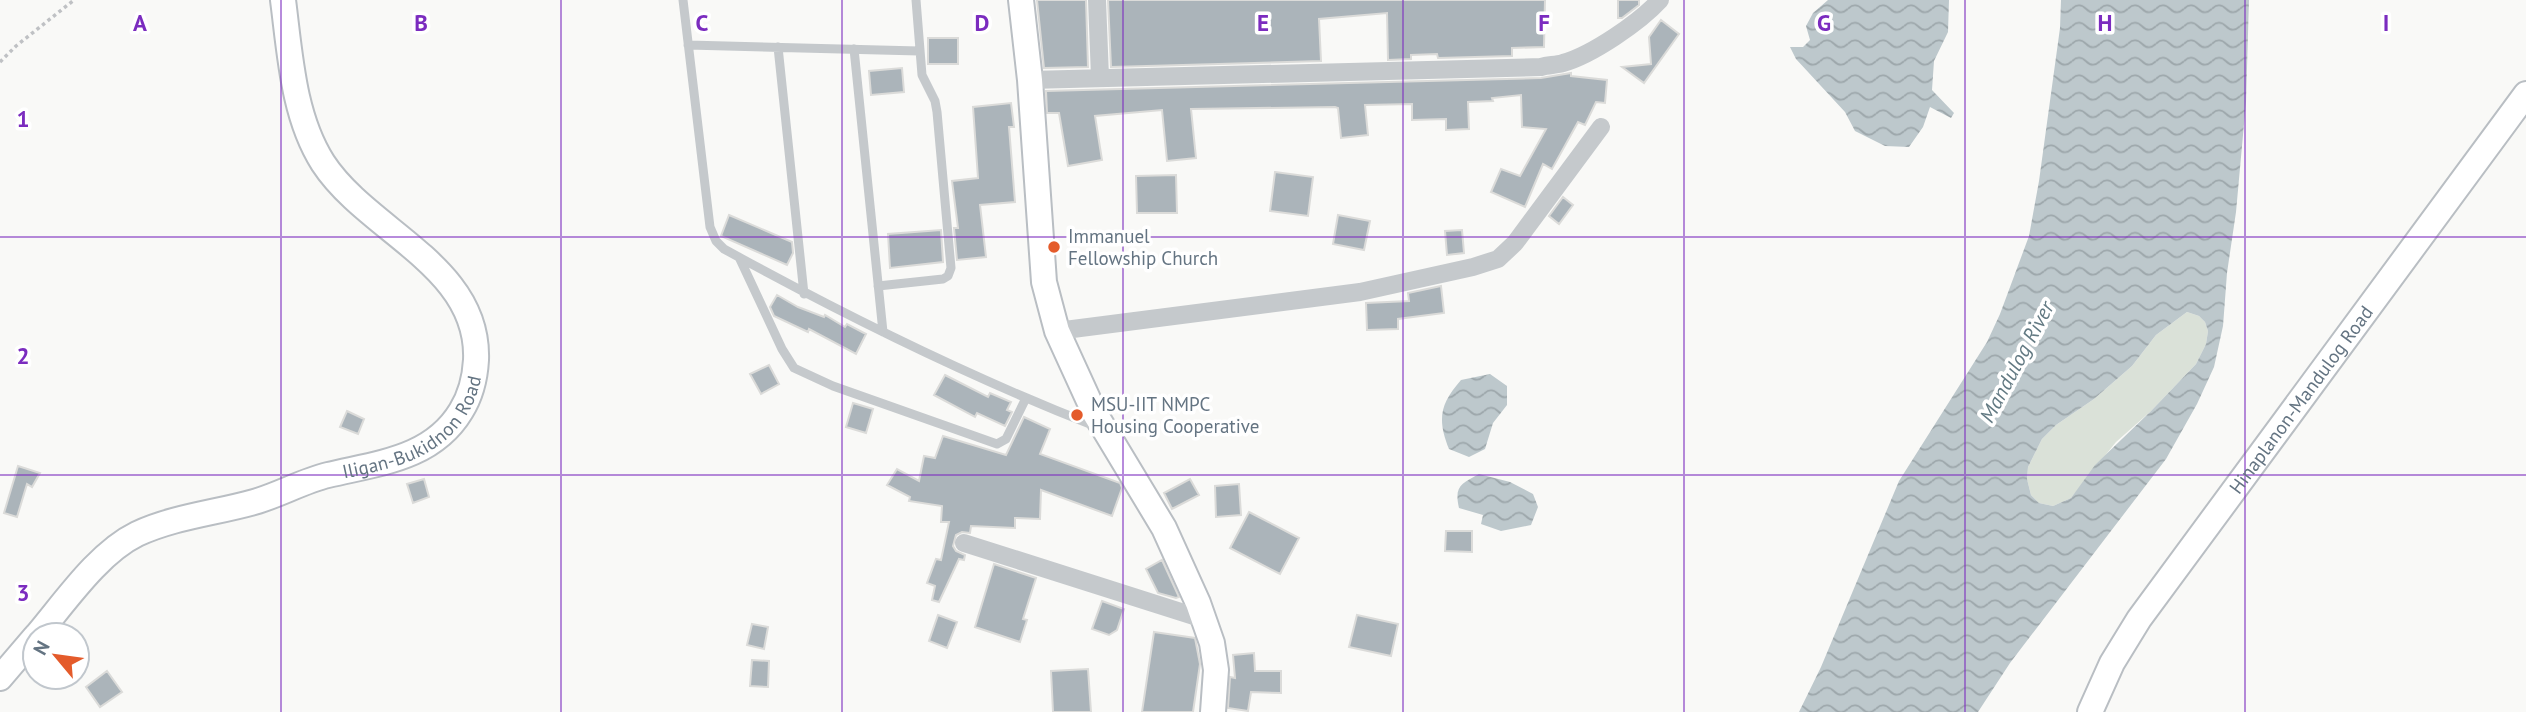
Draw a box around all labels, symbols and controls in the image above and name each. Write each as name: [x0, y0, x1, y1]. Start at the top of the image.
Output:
text: A: [133, 8, 147, 37]
text: B: [414, 8, 428, 37]
text: C: [696, 8, 709, 37]
text: D: [975, 8, 989, 37]
text: E: [1257, 8, 1269, 37]
text: F: [1538, 8, 1550, 37]
text: G: [1817, 8, 1831, 37]
text: H: [2098, 8, 2112, 37]
text: I: [2383, 8, 2389, 37]
text: 1: [16, 104, 30, 133]
place label: Immanuel Fellowship Church: [1068, 224, 1218, 270]
marker: Immanuel Fellowship Church: [1046, 239, 1062, 255]
water label: Mandulog River: [1973, 295, 2061, 427]
street label: Hinaplanon-Mandulog Road: [2224, 301, 2378, 498]
text: 2: [16, 341, 30, 370]
street label: Iligan-Bukidnon Road: [340, 373, 486, 483]
place label: MSU-IIT NMPC Housing Cooperative: [1091, 392, 1259, 438]
marker: MSU-IIT NMPC Housing Cooperative: [1069, 407, 1085, 423]
text: 3: [16, 578, 30, 607]
north arrow: [21, 621, 91, 691]
text: N: [28, 636, 55, 659]

